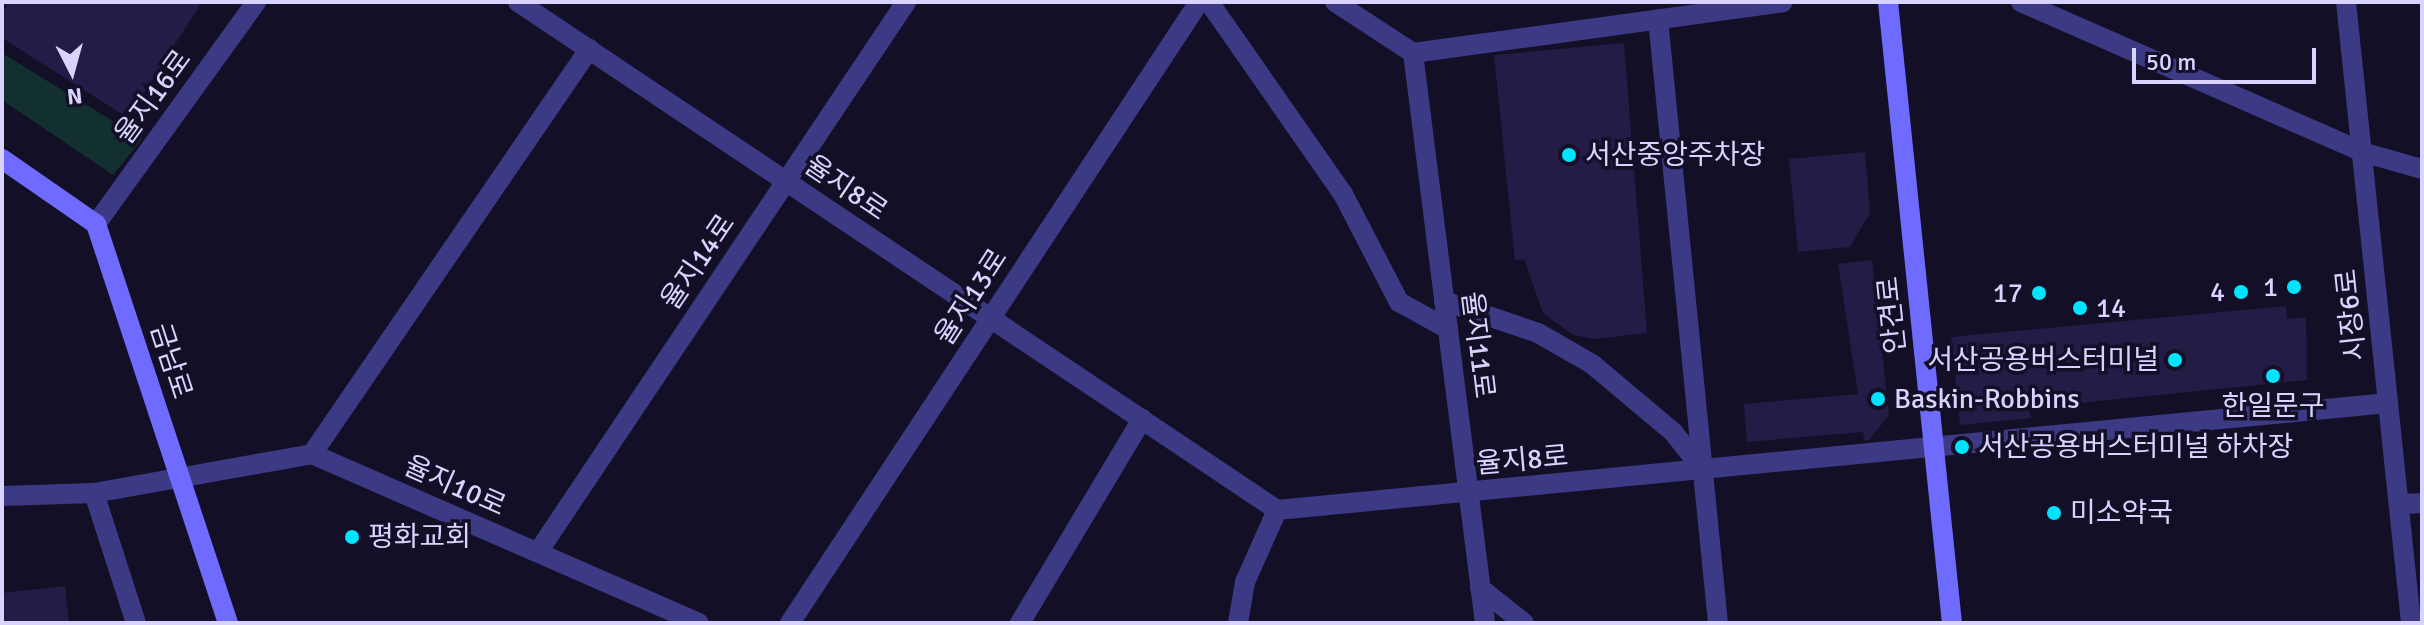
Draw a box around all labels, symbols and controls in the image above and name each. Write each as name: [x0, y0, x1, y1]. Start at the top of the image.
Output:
north arrow: [32, 32, 112, 112]
scale bar: [2136, 32, 2320, 82]
street label: 율지16로: [108, 44, 198, 150]
text: 50 m: [2146, 47, 2196, 77]
text: N: [66, 82, 84, 111]
place label: 서산중앙주차장: [1585, 138, 1765, 172]
marker: 서산중앙주차장: [1560, 146, 1578, 164]
street label: 율지8로: [798, 148, 894, 228]
street label: 율지14로: [654, 208, 742, 316]
street label: 율지13로: [928, 243, 1014, 351]
street label: 시장6로: [2329, 267, 2373, 363]
place label: 1: [2263, 270, 2278, 304]
street label: 안견로: [1871, 275, 1913, 355]
place label: 4: [2210, 275, 2225, 309]
place label: 17: [1993, 276, 2023, 310]
marker: 1: [2285, 278, 2303, 296]
marker: 4: [2232, 283, 2250, 301]
marker: 17: [2030, 284, 2048, 302]
street label: 율지11로: [1455, 290, 1501, 400]
place label: 14: [2096, 291, 2126, 325]
marker: 14: [2071, 299, 2089, 317]
street label: 금남로: [143, 319, 199, 403]
place label: 서산공용버스터미널: [1927, 343, 2159, 377]
marker: 서산공용버스터미널: [2166, 351, 2184, 369]
marker: 한일문구: [2264, 367, 2282, 385]
place label: Baskin-Robbins: [1894, 382, 2080, 416]
place label: 한일문구: [2221, 389, 2325, 423]
marker: Baskin-Robbins: [1869, 390, 1887, 408]
place label: 서산공용버스터미널 하차장: [1978, 430, 2293, 464]
marker: 서산공용버스터미널 하차장: [1953, 438, 1971, 456]
street label: 율지8로: [1475, 439, 1569, 481]
street label: 율지10로: [399, 449, 511, 523]
place label: 미소약국: [2070, 496, 2173, 530]
marker: 미소약국: [2045, 504, 2063, 522]
place label: 평화교회: [368, 520, 471, 554]
marker: 평화교회: [343, 528, 361, 546]

